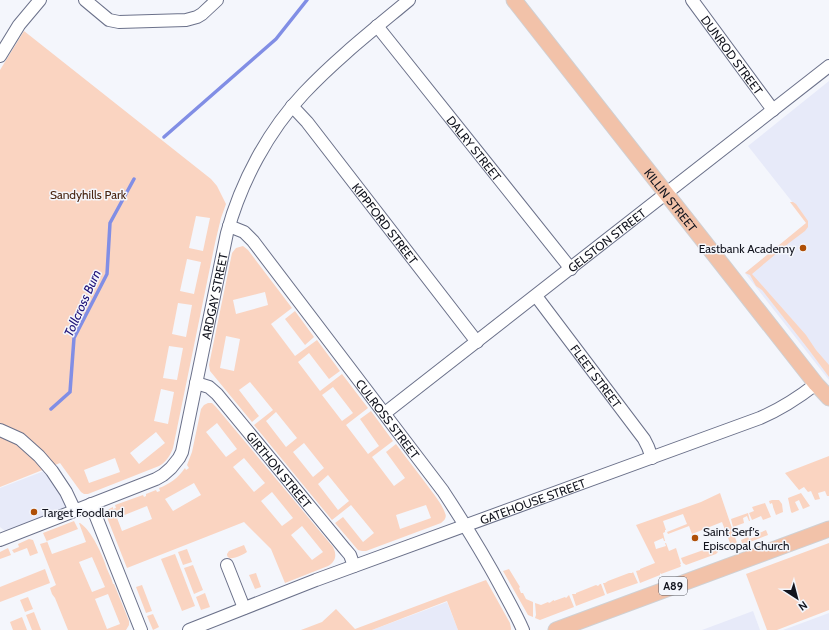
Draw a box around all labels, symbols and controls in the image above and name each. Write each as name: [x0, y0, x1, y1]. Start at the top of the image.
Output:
street label: DUNROD STREET: [698, 12, 767, 98]
street label: DALRY STREET: [444, 112, 505, 184]
street label: KILLIN STREET: [641, 165, 701, 235]
street label: KIPPFORD STREET: [349, 180, 422, 267]
park label: Sandyhills Park: [50, 187, 127, 202]
street label: GELSTON STREET: [564, 205, 649, 275]
place label: Eastbank Academy: [699, 241, 795, 256]
marker: Eastbank Academy: [798, 243, 808, 253]
street label: ARDGAY STREET: [198, 251, 230, 341]
water label: Tollcross Burn: [60, 267, 104, 339]
street label: FLEET STREET: [568, 341, 625, 411]
street label: CULROSS STREET: [353, 376, 423, 462]
street label: GIRTHON STREET: [244, 428, 315, 511]
street label: GATEHOUSE STREET: [478, 475, 588, 527]
place label: Target Foodland: [42, 505, 124, 520]
marker: Target Foodland: [29, 507, 39, 517]
place label: Saint Serf's Episcopal Church: [703, 524, 789, 553]
marker: Saint Serf's Episcopal Church: [690, 533, 700, 543]
road number: A89: [659, 577, 687, 595]
north arrow: [777, 578, 817, 618]
text: N: [796, 598, 810, 614]

